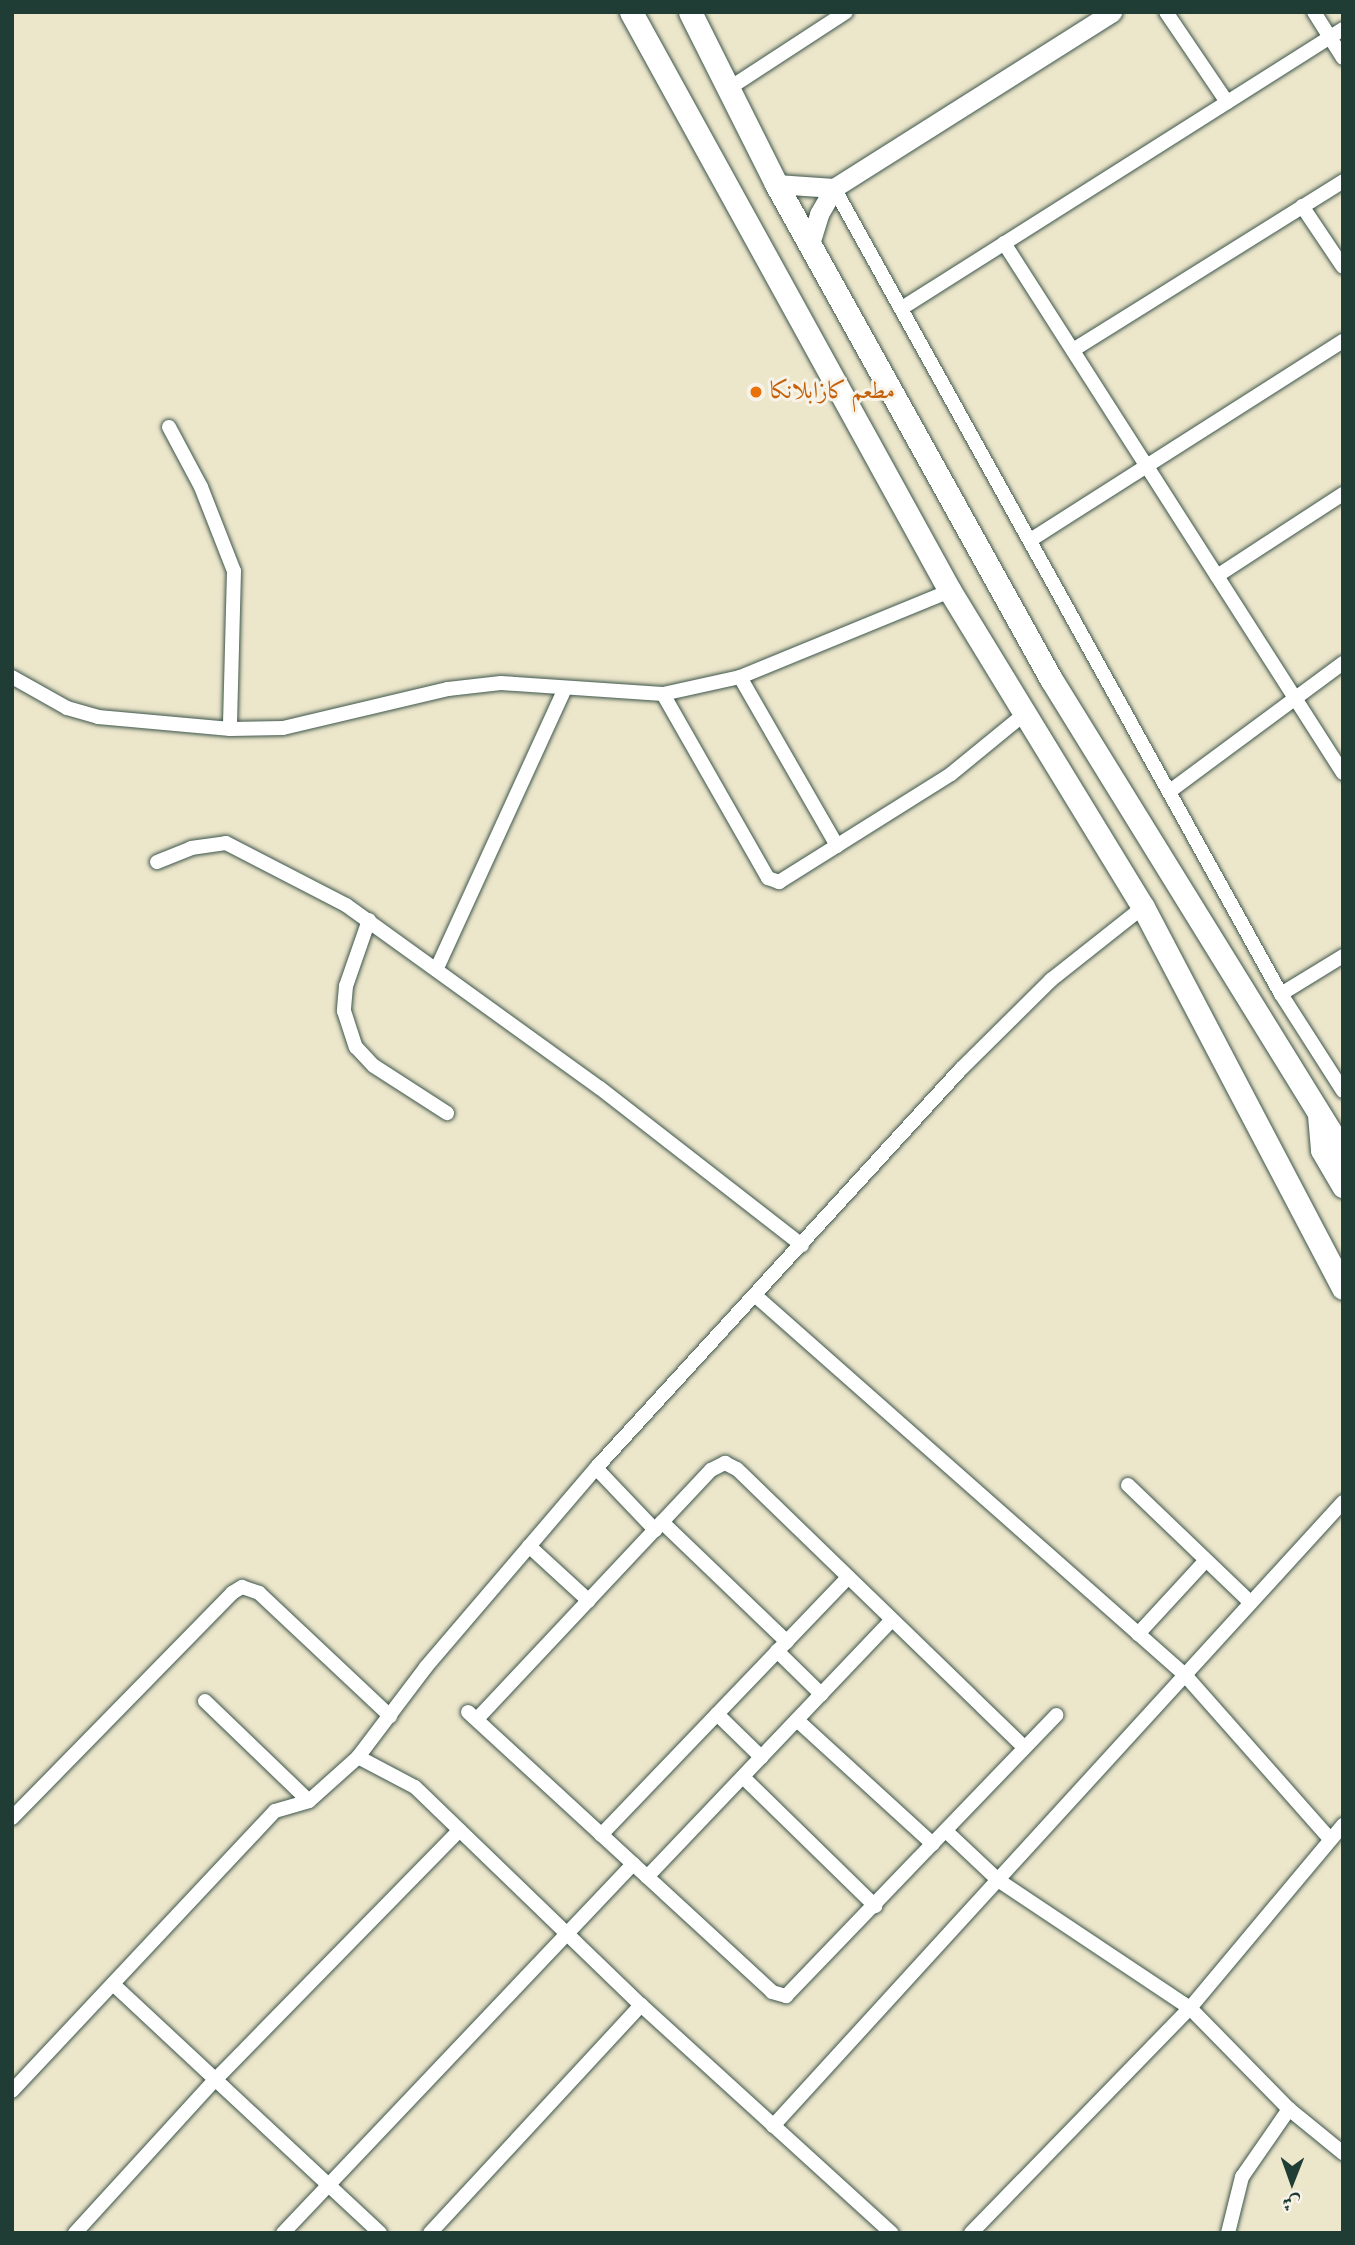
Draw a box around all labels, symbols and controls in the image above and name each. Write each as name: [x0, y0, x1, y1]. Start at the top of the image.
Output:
place label: مطعم كازابلانكا: [770, 378, 895, 406]
marker: مطعم كازابلانكا: [748, 384, 764, 400]
north arrow: [1257, 2147, 1327, 2217]
text: ش: [1282, 2191, 1301, 2215]

